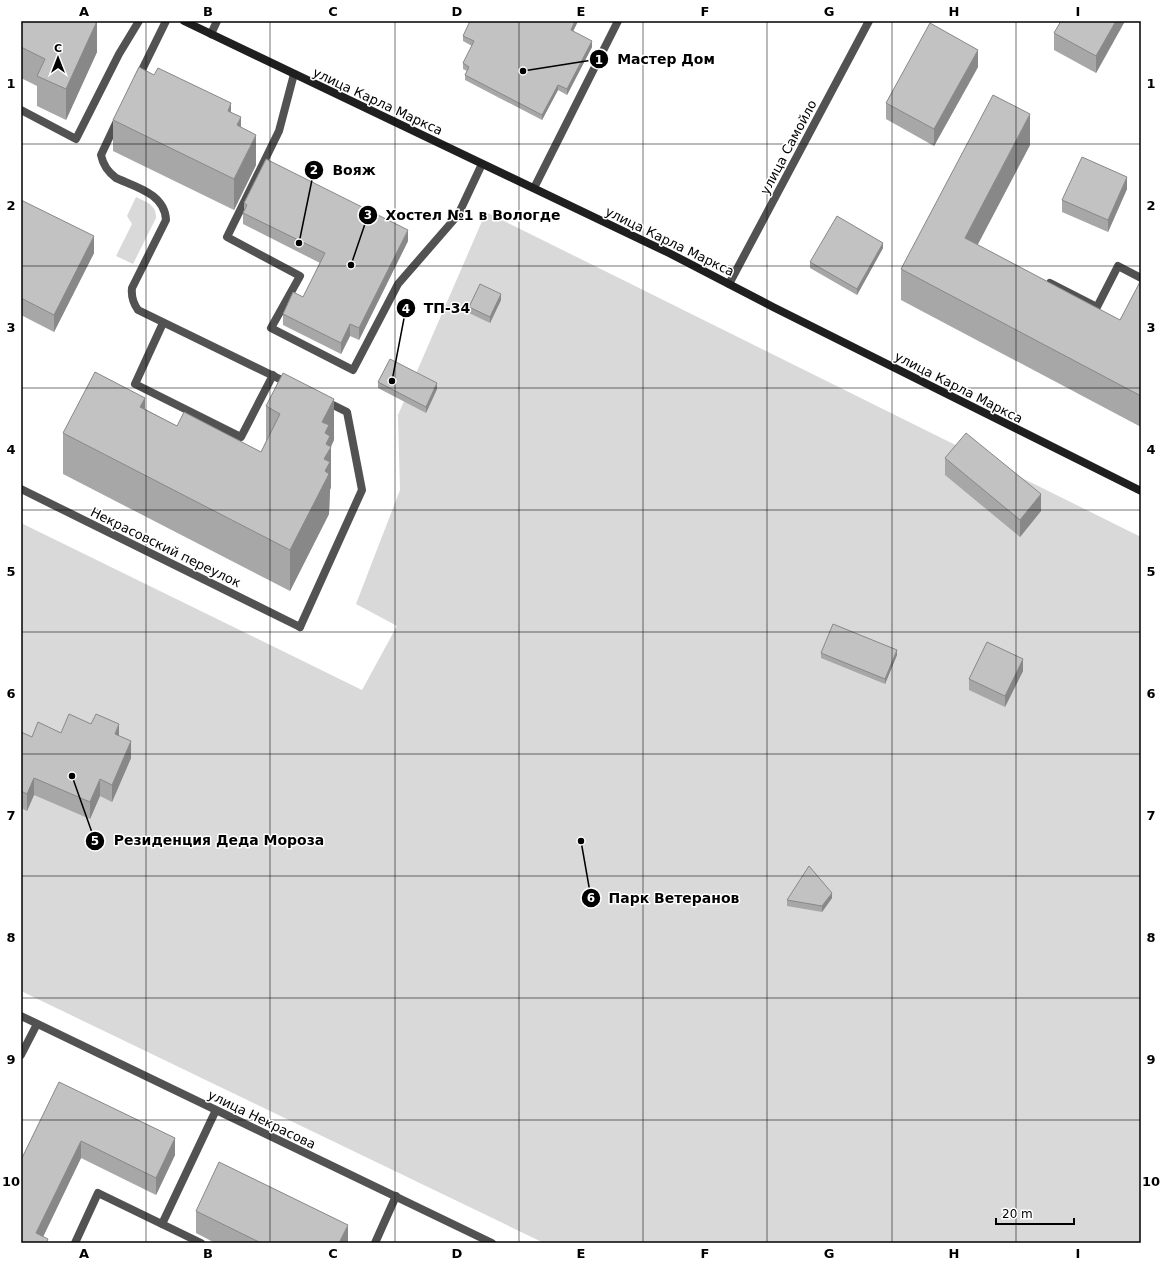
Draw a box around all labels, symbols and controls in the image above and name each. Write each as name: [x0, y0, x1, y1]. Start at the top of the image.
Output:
text: A: [79, 4, 89, 19]
text: B: [203, 4, 213, 19]
text: C: [328, 4, 338, 19]
text: D: [452, 4, 463, 19]
text: E: [577, 4, 585, 19]
text: F: [701, 4, 709, 19]
text: G: [824, 4, 834, 19]
text: H: [949, 4, 959, 19]
text: I: [1076, 4, 1080, 19]
north arrow: [38, 38, 78, 78]
text: С: [54, 42, 62, 55]
callout: Мастер Дом: [589, 46, 723, 72]
text: Мастер Дом: [617, 51, 715, 67]
text: 1: [595, 53, 603, 67]
street label: улица Карла Маркса: [310, 65, 445, 138]
text: 1: [6, 76, 16, 91]
text: 1: [1146, 76, 1156, 91]
street label: улица Самойло: [757, 97, 820, 197]
callout: Вояж: [304, 157, 384, 183]
text: Вояж: [332, 162, 376, 178]
text: 2: [310, 163, 318, 177]
text: 2: [6, 198, 16, 213]
text: 2: [1146, 198, 1156, 213]
callout: Хостел №1 в Вологде: [358, 202, 569, 228]
street label: улица Карла Маркса: [603, 204, 737, 279]
text: Хостел №1 в Вологде: [386, 207, 560, 223]
text: 3: [364, 208, 372, 222]
callout: ТП-34: [396, 295, 479, 321]
text: ТП-34: [424, 300, 471, 316]
text: 4: [402, 302, 410, 316]
text: 3: [6, 320, 16, 335]
text: 3: [1146, 320, 1156, 335]
street label: улица Карла Маркса: [892, 349, 1025, 426]
text: 4: [6, 442, 16, 457]
text: 4: [1146, 442, 1156, 457]
street label: Некрасовский переулок: [88, 504, 243, 590]
text: 5: [6, 564, 16, 579]
text: 5: [1146, 564, 1156, 579]
text: 6: [6, 686, 16, 701]
text: 6: [1146, 686, 1156, 701]
text: 7: [6, 808, 16, 823]
text: 7: [1146, 808, 1156, 823]
callout: Резиденция Деда Мороза: [85, 828, 332, 854]
text: Резиденция Деда Мороза: [114, 832, 324, 848]
text: 5: [91, 834, 99, 848]
callout: Парк Ветеранов: [581, 885, 748, 911]
text: Парк Ветеранов: [609, 890, 740, 906]
text: 6: [587, 891, 595, 905]
text: 8: [6, 930, 16, 945]
text: 8: [1146, 930, 1156, 945]
text: 9: [6, 1052, 16, 1067]
text: 9: [1146, 1052, 1156, 1067]
street label: улица Некрасова: [205, 1087, 318, 1152]
text: 10: [2, 1174, 20, 1189]
text: 10: [1142, 1174, 1160, 1189]
scale bar: [996, 1200, 1074, 1226]
text: 20 m: [1002, 1207, 1033, 1221]
text: A: [79, 1246, 89, 1261]
text: B: [203, 1246, 213, 1261]
text: C: [328, 1246, 338, 1261]
text: D: [452, 1246, 463, 1261]
text: E: [577, 1246, 585, 1261]
text: F: [701, 1246, 709, 1261]
text: G: [824, 1246, 834, 1261]
text: H: [949, 1246, 959, 1261]
text: I: [1076, 1246, 1080, 1261]

